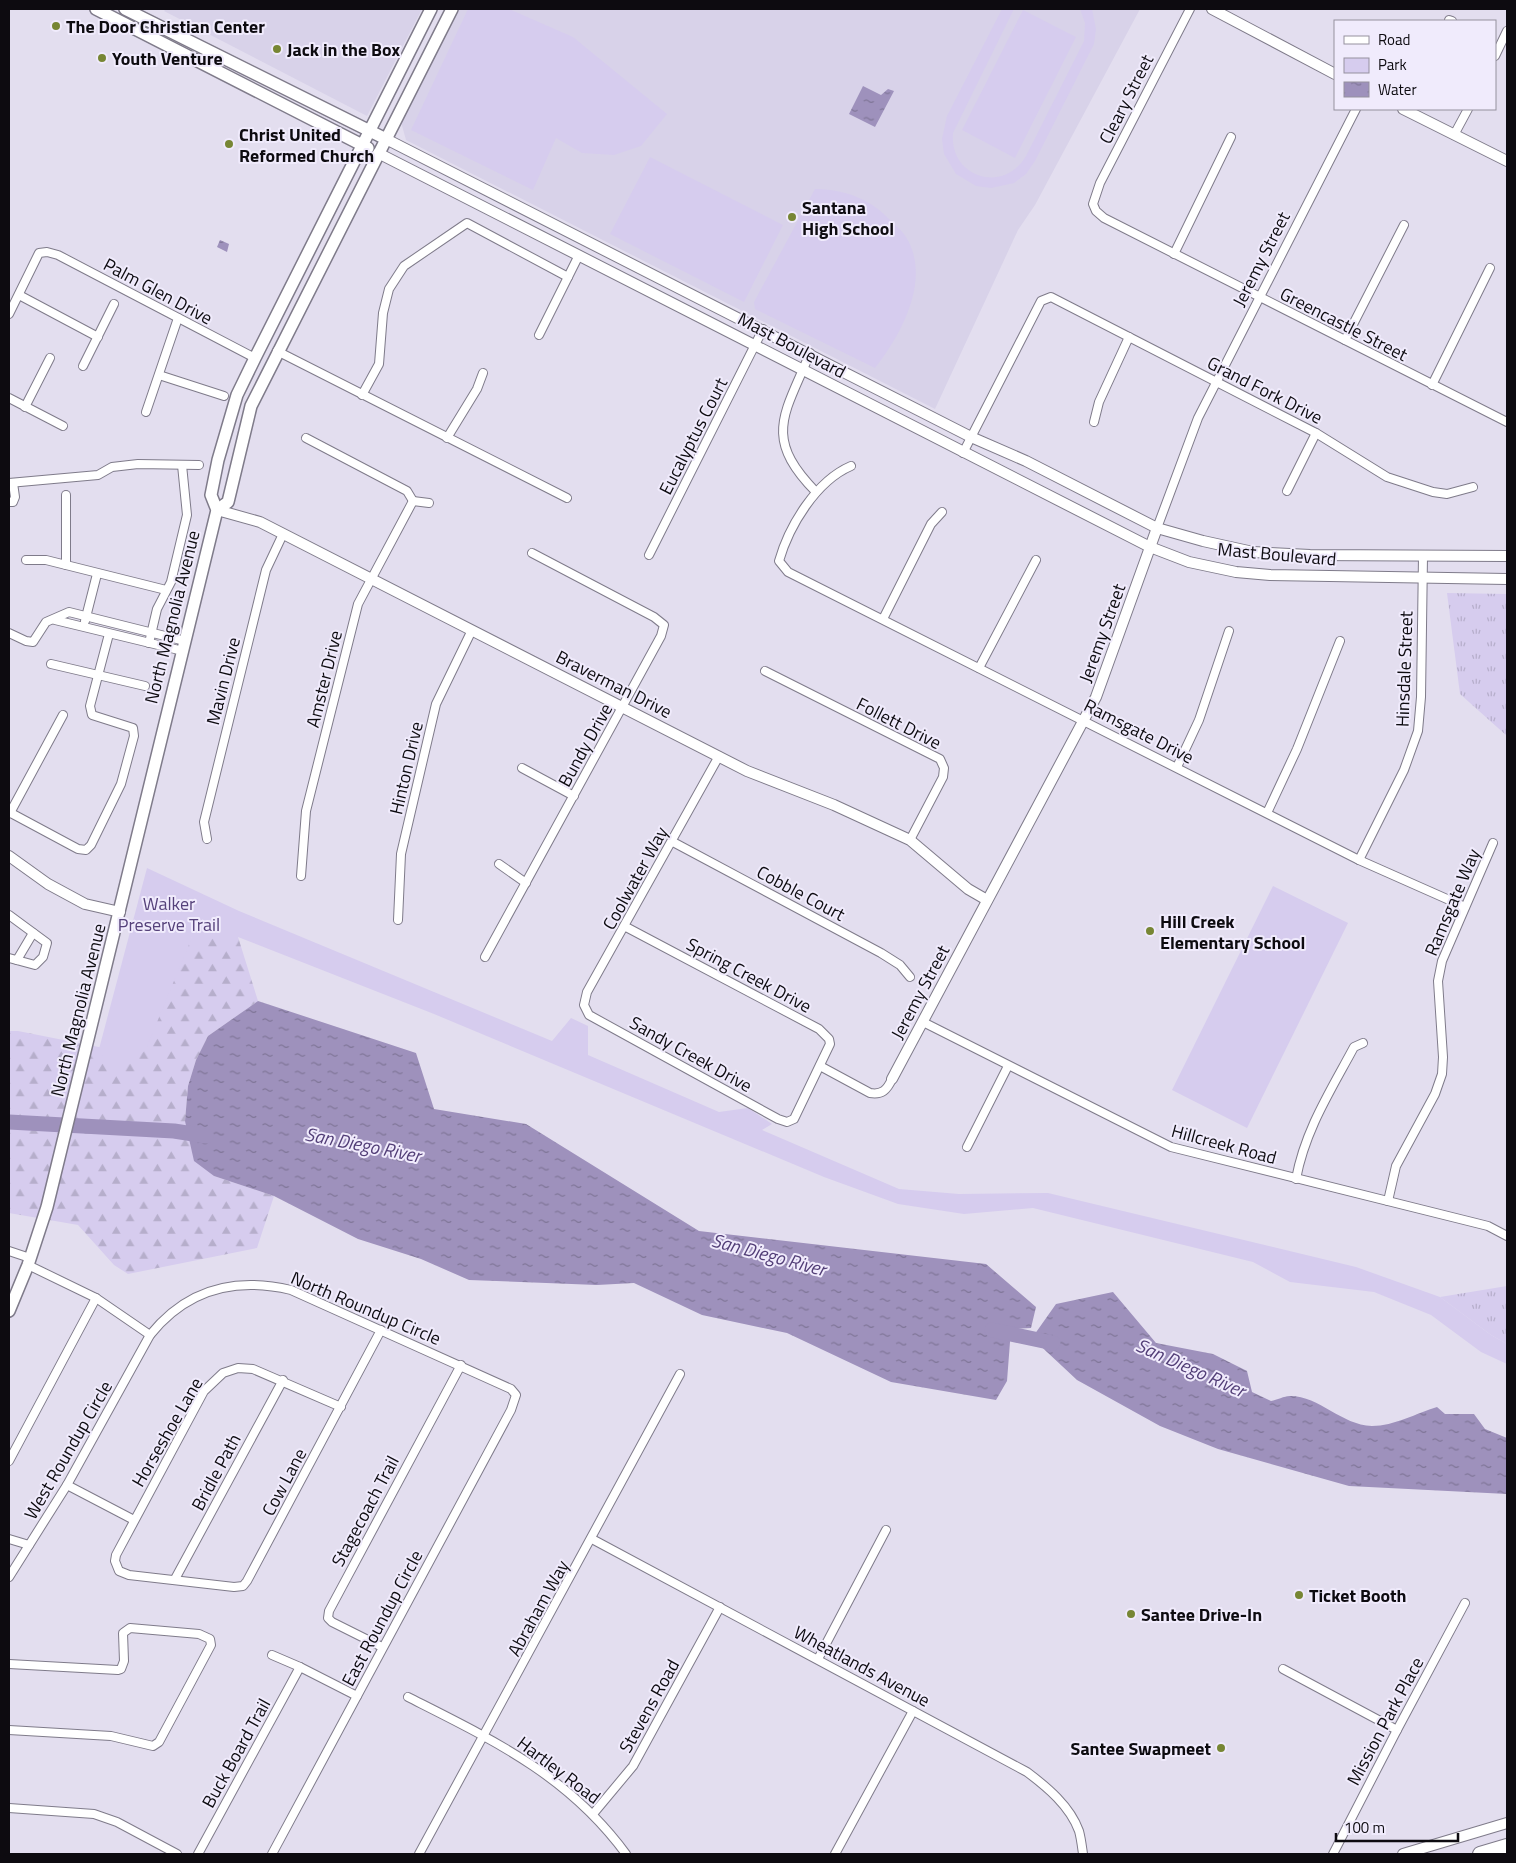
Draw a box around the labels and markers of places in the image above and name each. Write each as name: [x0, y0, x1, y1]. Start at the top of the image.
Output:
place label: The Door Christian Center: [66, 13, 265, 40]
marker: The Door Christian Center: [50, 20, 62, 32]
place label: Jack in the Box: [287, 36, 400, 63]
marker: Jack in the Box: [271, 43, 283, 55]
place label: Youth Venture: [112, 45, 223, 72]
marker: Youth Venture: [96, 52, 108, 64]
place label: Christ United Reformed Church: [239, 121, 374, 169]
marker: Christ United Reformed Church: [223, 138, 235, 150]
place label: Santana High School: [802, 194, 894, 242]
marker: Santana High School: [786, 211, 798, 223]
place label: Hill Creek Elementary School: [1160, 908, 1305, 956]
marker: Hill Creek Elementary School: [1144, 925, 1156, 937]
place label: Ticket Booth: [1309, 1582, 1407, 1609]
marker: Ticket Booth: [1293, 1589, 1305, 1601]
place label: Santee Drive-In: [1141, 1601, 1262, 1628]
marker: Santee Drive-In: [1125, 1608, 1137, 1620]
place label: Santee Swapmeet: [1071, 1735, 1211, 1762]
marker: Santee Swapmeet: [1215, 1742, 1227, 1754]

